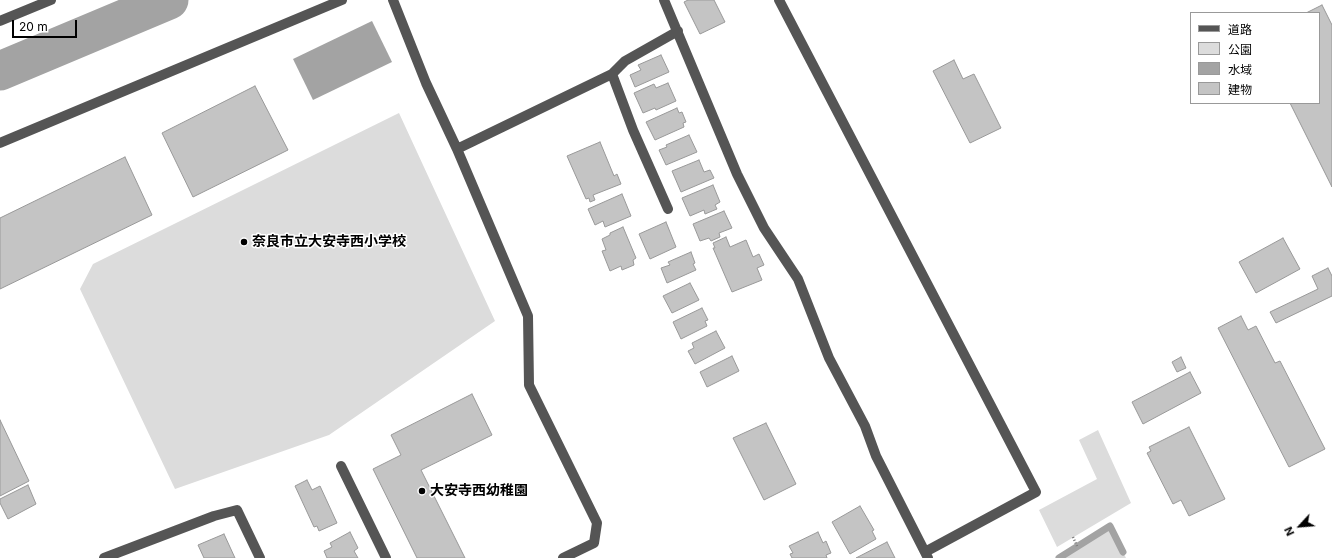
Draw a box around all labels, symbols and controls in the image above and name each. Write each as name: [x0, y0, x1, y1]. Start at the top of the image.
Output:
scale bar: [14, 12, 79, 38]
legend: [1190, 12, 1320, 104]
text: 20 m: [19, 19, 48, 34]
text: 道路: [1228, 22, 1252, 37]
text: 公園: [1228, 42, 1252, 57]
text: 水域: [1228, 62, 1252, 77]
text: 建物: [1228, 82, 1252, 97]
place label: 奈良市立大安寺西小学校: [252, 234, 406, 250]
marker: 奈良市立大安寺西小学校: [239, 237, 249, 247]
place label: 大安寺西幼稚園: [430, 483, 528, 499]
marker: 大安寺西幼稚園: [417, 486, 427, 496]
north arrow: [1280, 506, 1320, 546]
text: N: [1281, 524, 1297, 538]

